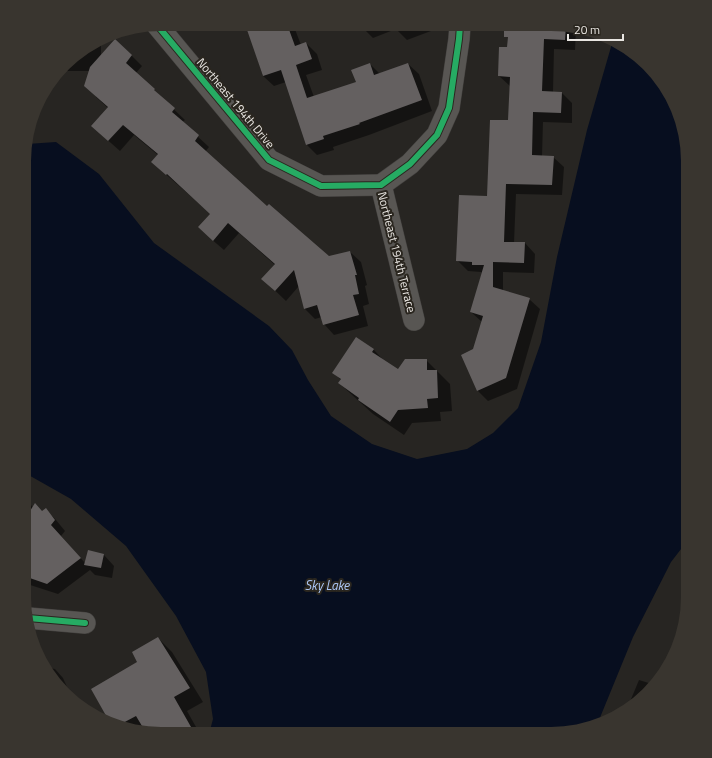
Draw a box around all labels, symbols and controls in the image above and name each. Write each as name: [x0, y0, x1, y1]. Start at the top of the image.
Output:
scale bar: [568, 16, 623, 42]
text: 20 m: [574, 20, 600, 39]
street label: Northeast 194th Drive: [192, 53, 280, 153]
street label: Northeast 194th Terrace: [373, 190, 421, 314]
water label: Sky Lake: [305, 575, 350, 595]

